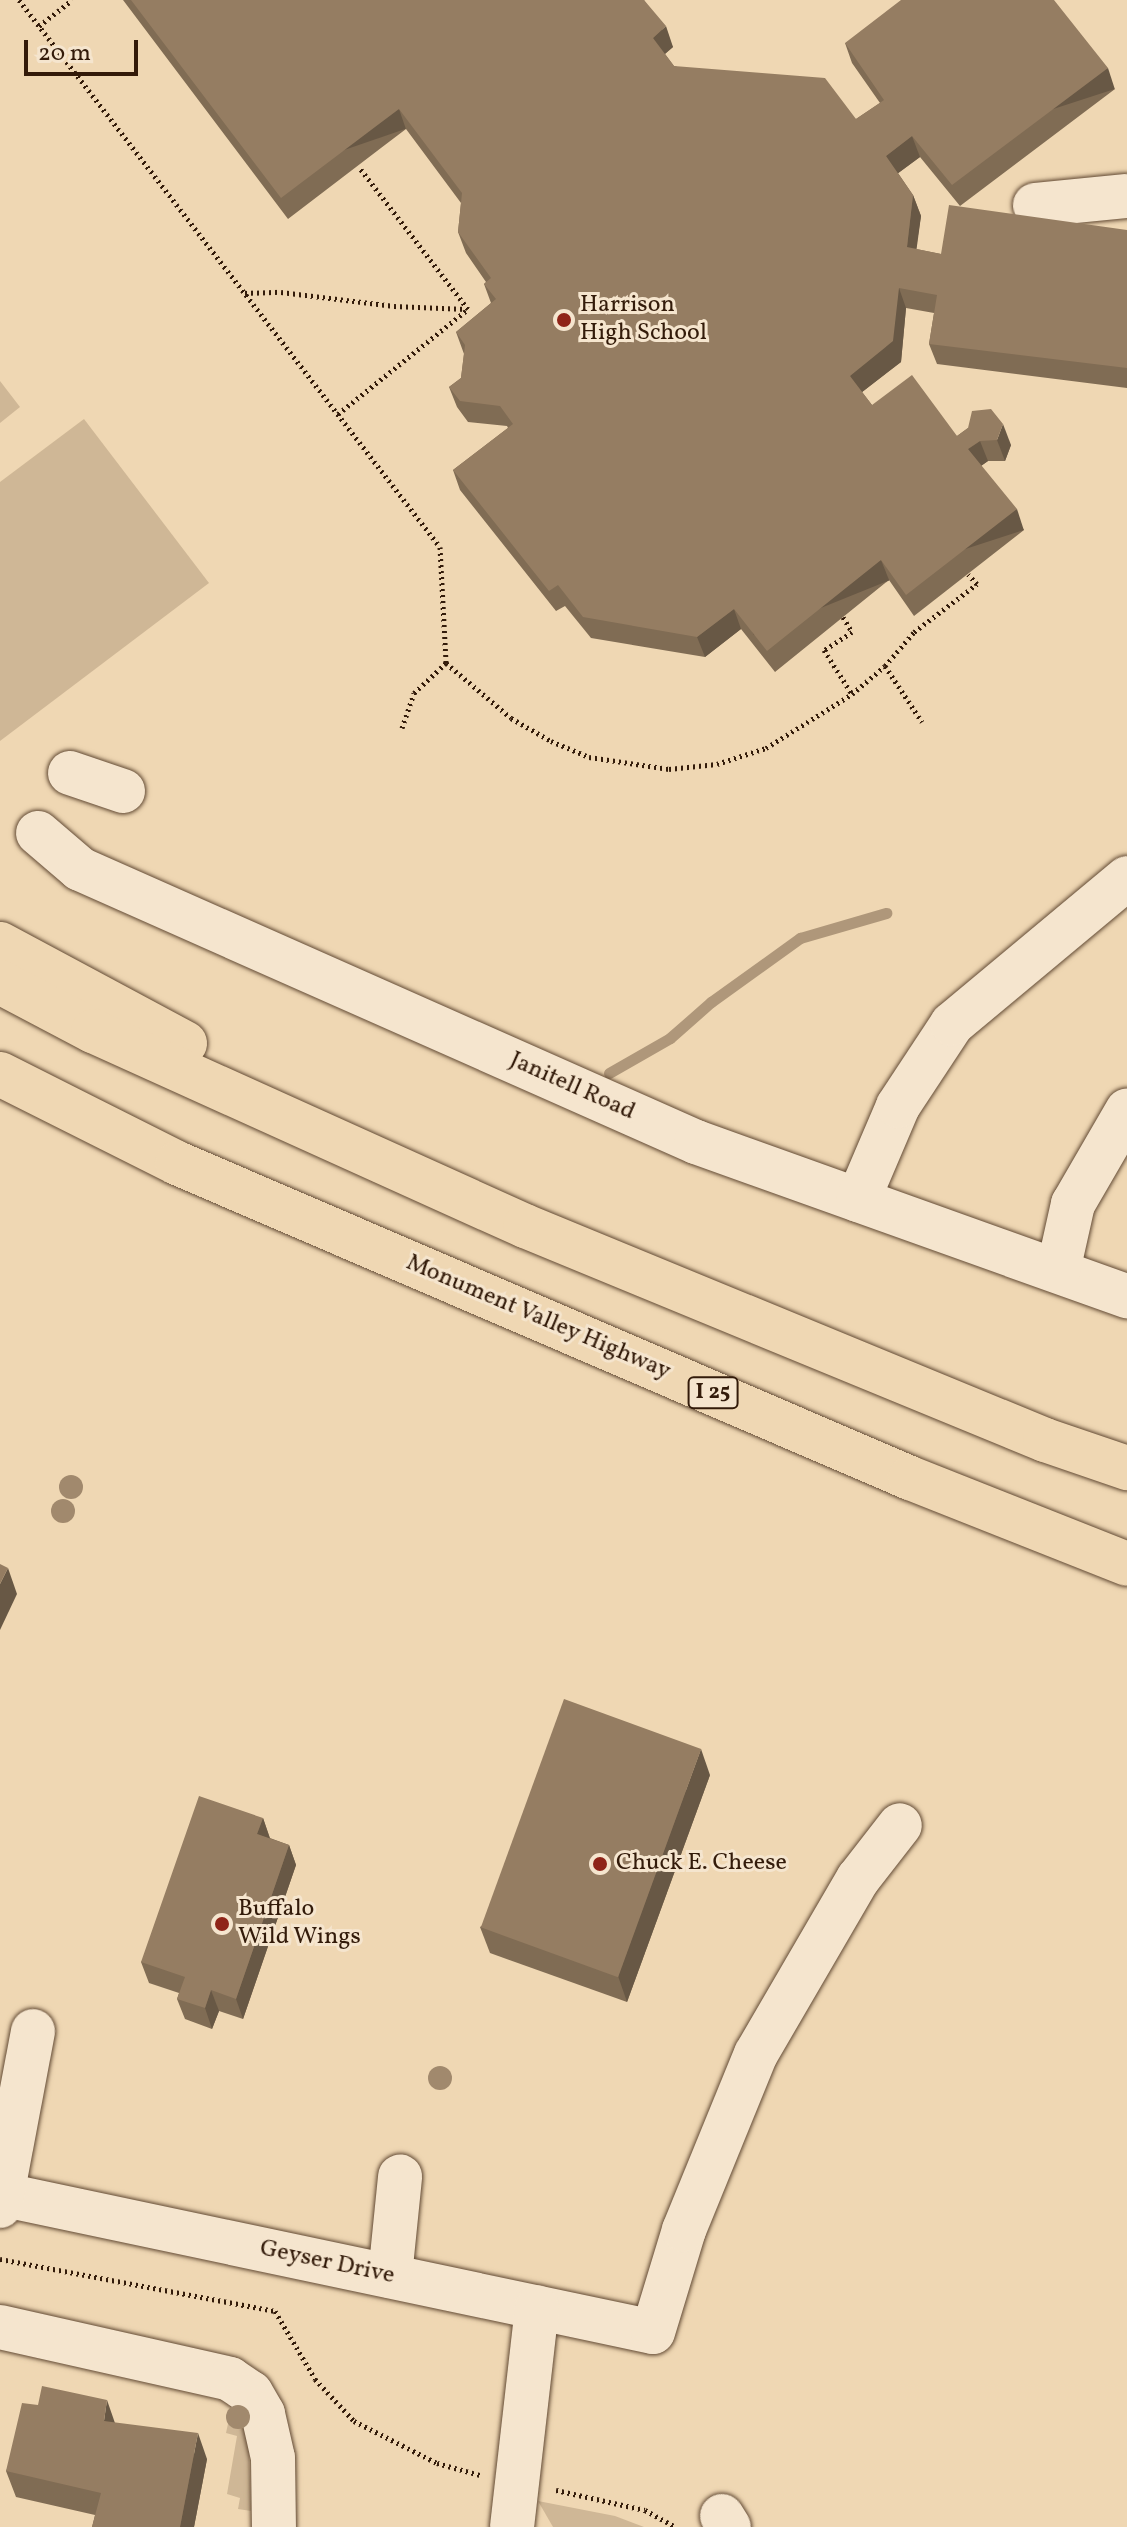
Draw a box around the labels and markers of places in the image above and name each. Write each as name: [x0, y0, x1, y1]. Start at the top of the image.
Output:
place label: Harrison High School: [580, 292, 707, 348]
marker: Harrison High School: [555, 311, 573, 329]
place label: Chuck E. Cheese: [616, 1850, 787, 1878]
marker: Chuck E. Cheese: [591, 1855, 609, 1873]
place label: Buffalo Wild Wings: [238, 1896, 362, 1952]
marker: Buffalo Wild Wings: [213, 1915, 231, 1933]

